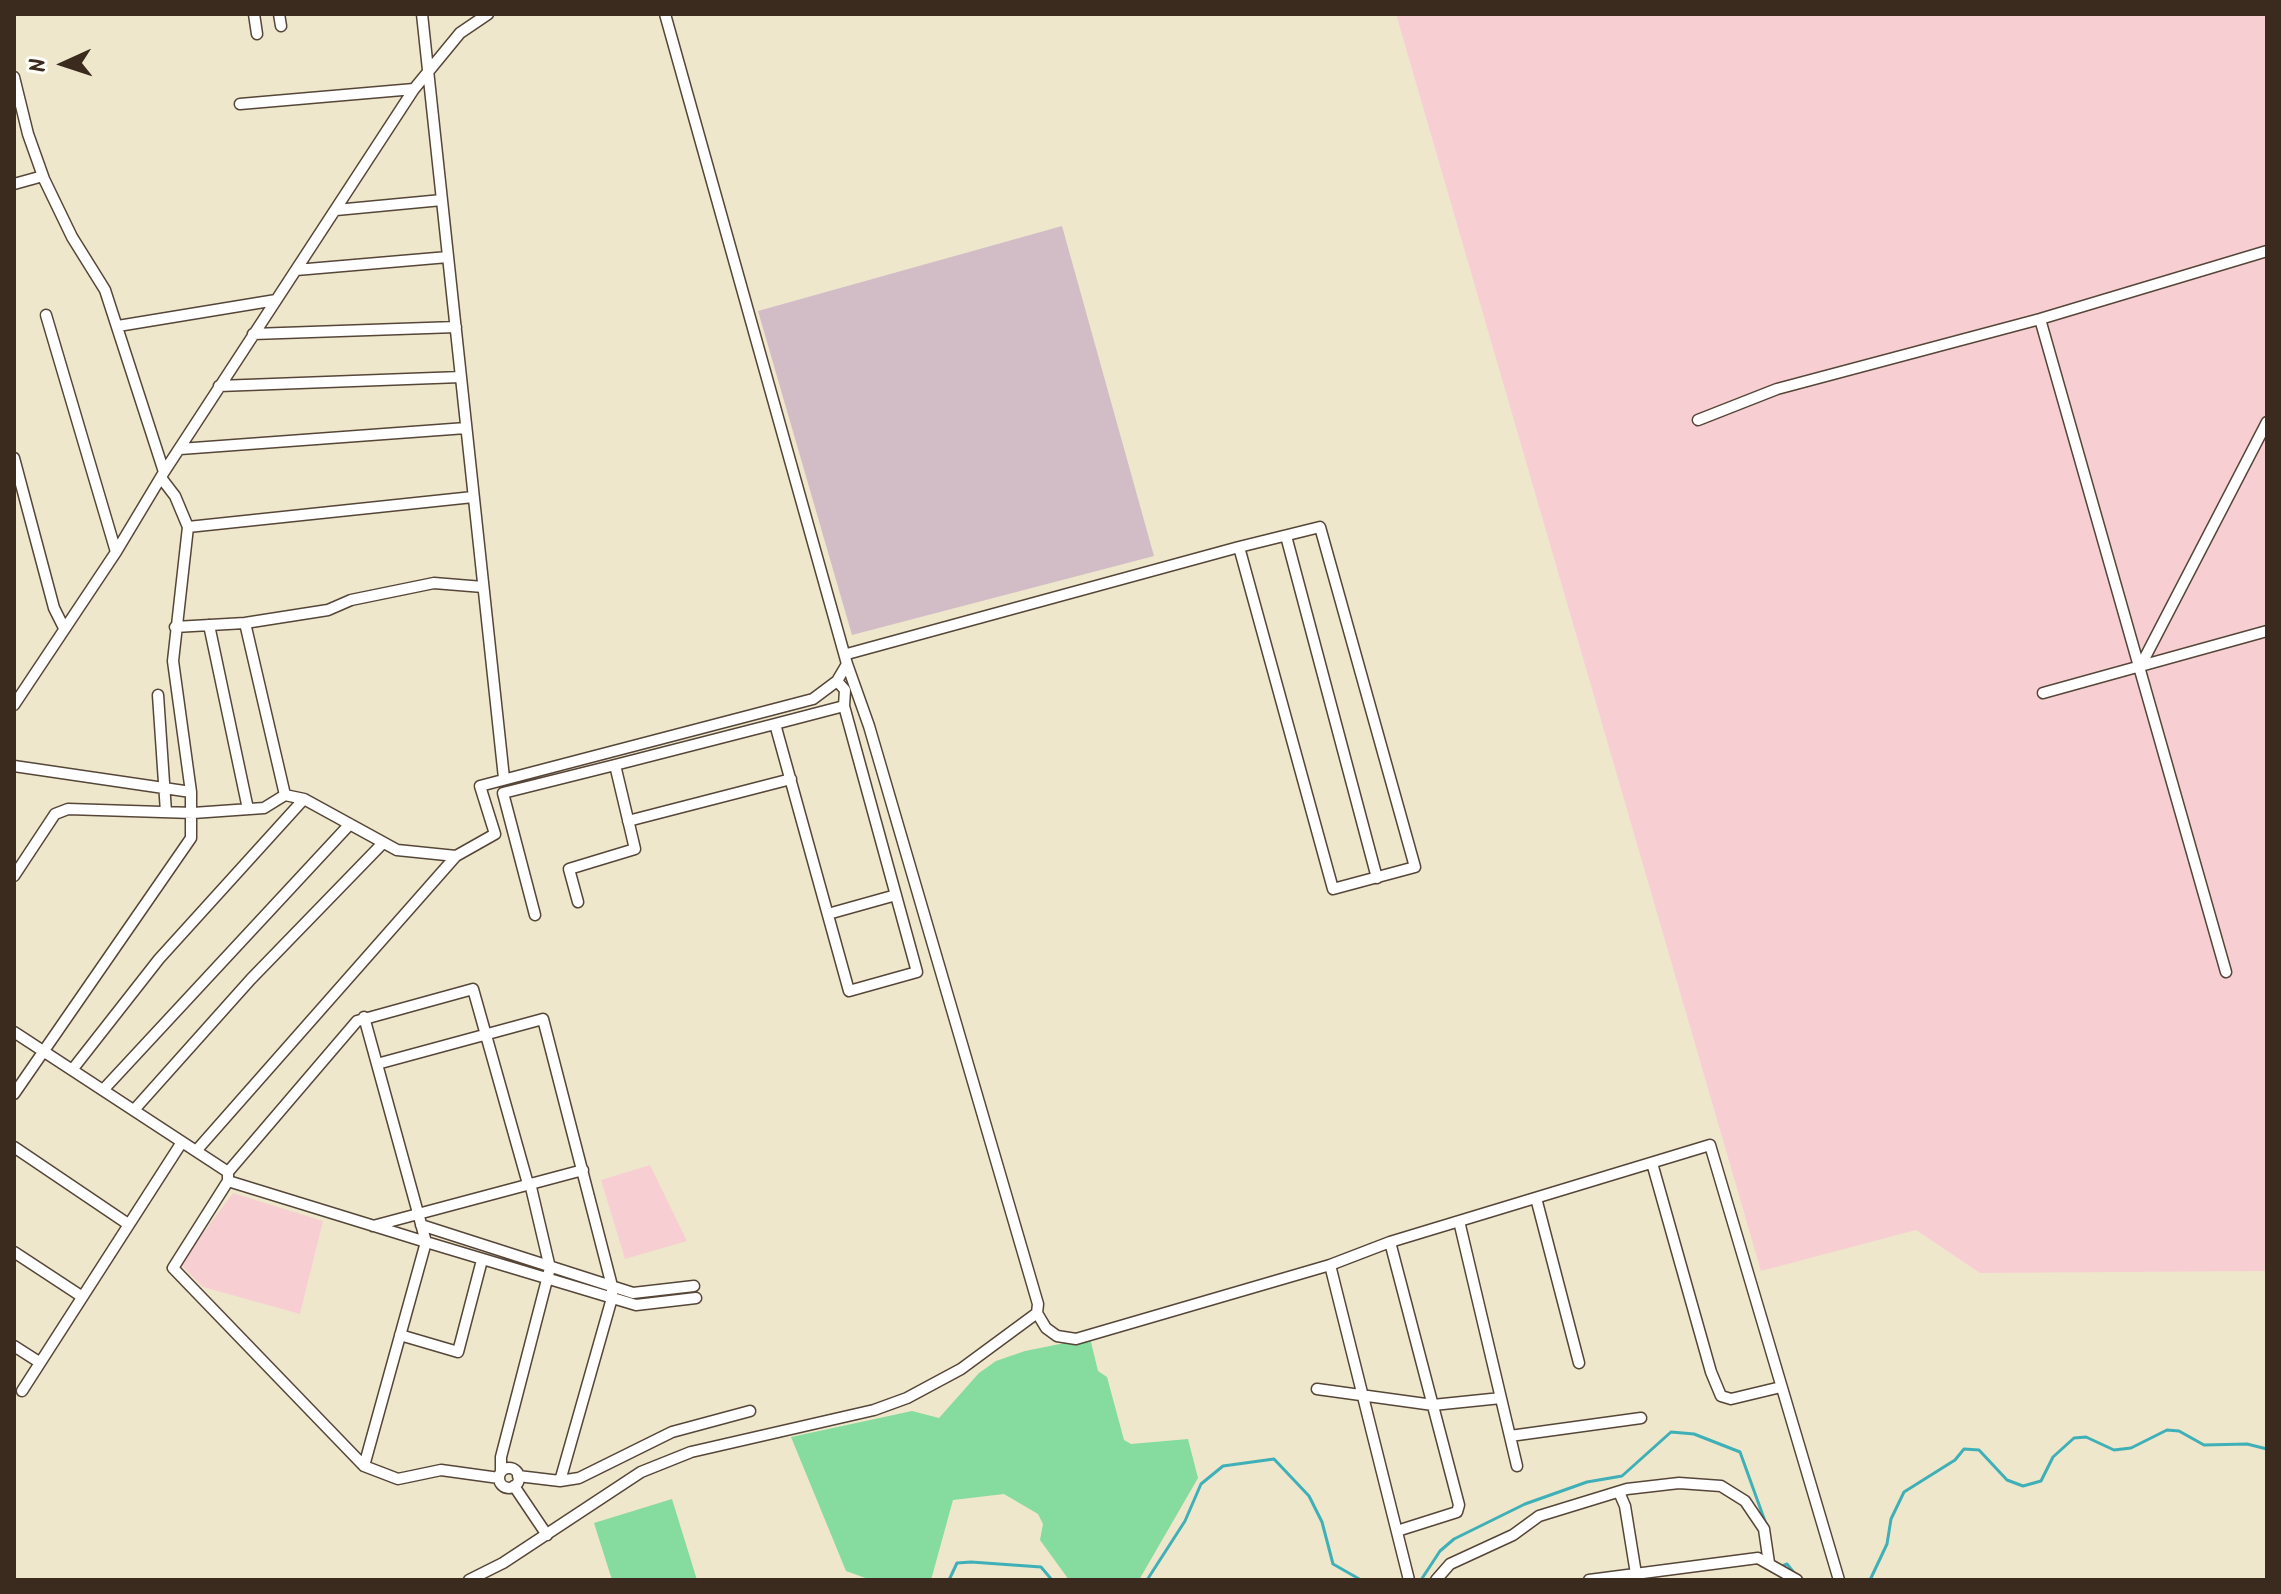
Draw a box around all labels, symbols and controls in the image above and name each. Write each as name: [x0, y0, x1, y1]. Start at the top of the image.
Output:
north arrow: [24, 24, 104, 104]
text: N: [22, 57, 57, 73]

